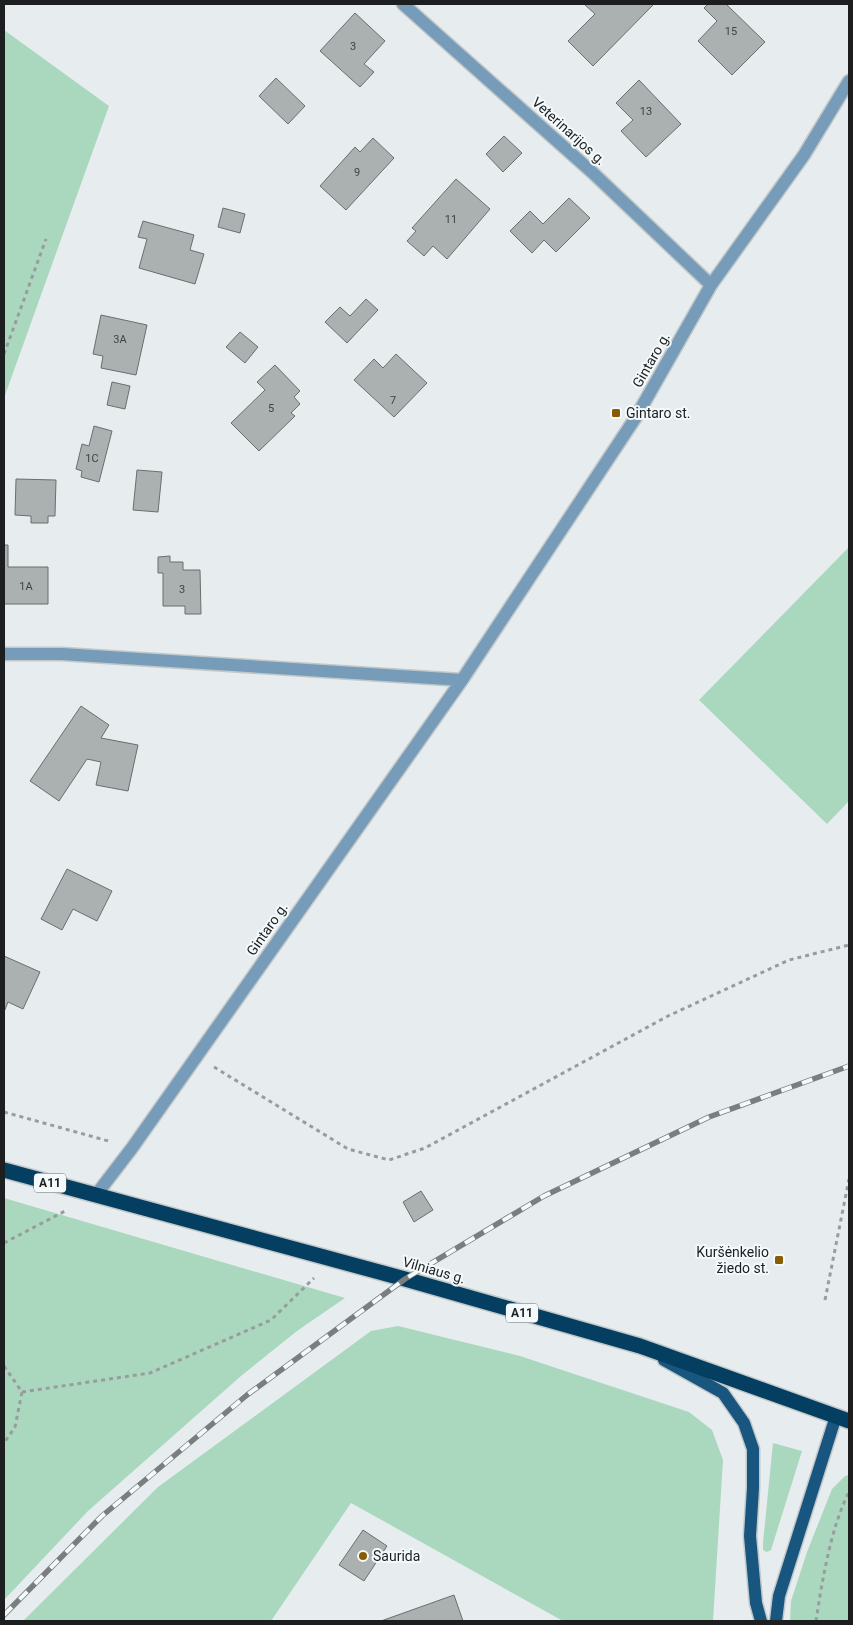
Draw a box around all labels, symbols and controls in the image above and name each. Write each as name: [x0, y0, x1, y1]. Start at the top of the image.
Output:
house number: 15: [725, 25, 737, 38]
house number: 3: [350, 40, 356, 53]
street label: Veterinarijos g.: [529, 94, 609, 168]
house number: 13: [640, 105, 652, 118]
house number: 9: [354, 166, 360, 179]
house number: 11: [445, 213, 457, 226]
street label: Gintaro g.: [629, 330, 673, 390]
house number: 3A: [113, 333, 128, 346]
house number: 7: [390, 394, 396, 407]
house number: 5: [268, 402, 274, 415]
place label: Gintaro st.: [626, 405, 690, 421]
marker: Gintaro st.: [610, 407, 622, 419]
house number: 1C: [85, 452, 99, 465]
house number: 1A: [19, 580, 34, 593]
house number: 3: [179, 583, 185, 596]
street label: Gintaro g.: [243, 900, 291, 958]
road number: A11: [34, 1174, 66, 1192]
place label: Kuršėnkelio žiedo st.: [696, 1244, 769, 1276]
street label: Vilniaus g.: [401, 1253, 467, 1287]
marker: Kuršėnkelio žiedo st.: [773, 1254, 785, 1266]
road number: A11: [506, 1304, 538, 1322]
place label: Saurida: [373, 1548, 420, 1564]
marker: Saurida: [357, 1550, 369, 1562]

